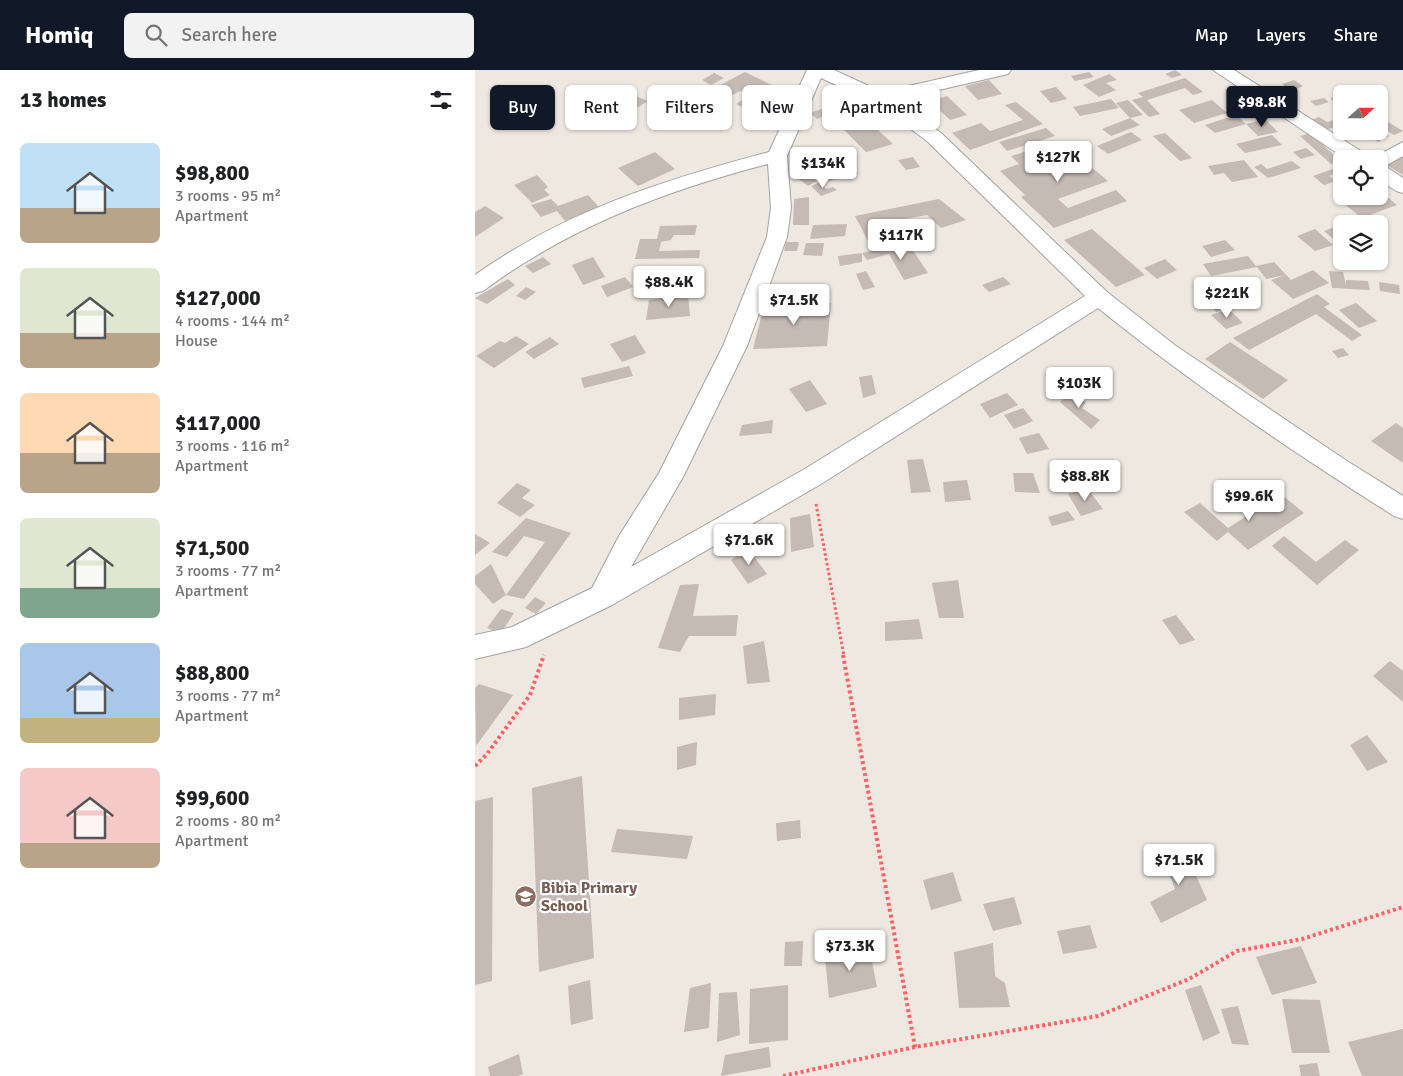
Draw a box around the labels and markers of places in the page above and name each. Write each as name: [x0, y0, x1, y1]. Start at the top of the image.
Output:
pin: $98.8K: [1221, 85, 1303, 128]
pin: $127K: [1023, 140, 1093, 183]
pin: $134K: [788, 146, 858, 189]
pin: $117K: [866, 218, 936, 261]
pin: $88.4K: [628, 266, 710, 308]
pin: $221K: [1192, 276, 1262, 319]
pin: $71.5K: [753, 284, 835, 326]
pin: $103K: [1044, 366, 1114, 409]
pin: $88.8K: [1044, 460, 1126, 502]
pin: $99.6K: [1208, 480, 1290, 522]
pin: $71.6K: [708, 524, 790, 566]
pin: $71.5K: [1138, 844, 1220, 886]
place label: Bibia Primary School: [541, 878, 637, 916]
school or university icon: Bibia Primary School: [513, 885, 537, 909]
pin: $73.3K: [809, 930, 891, 972]

